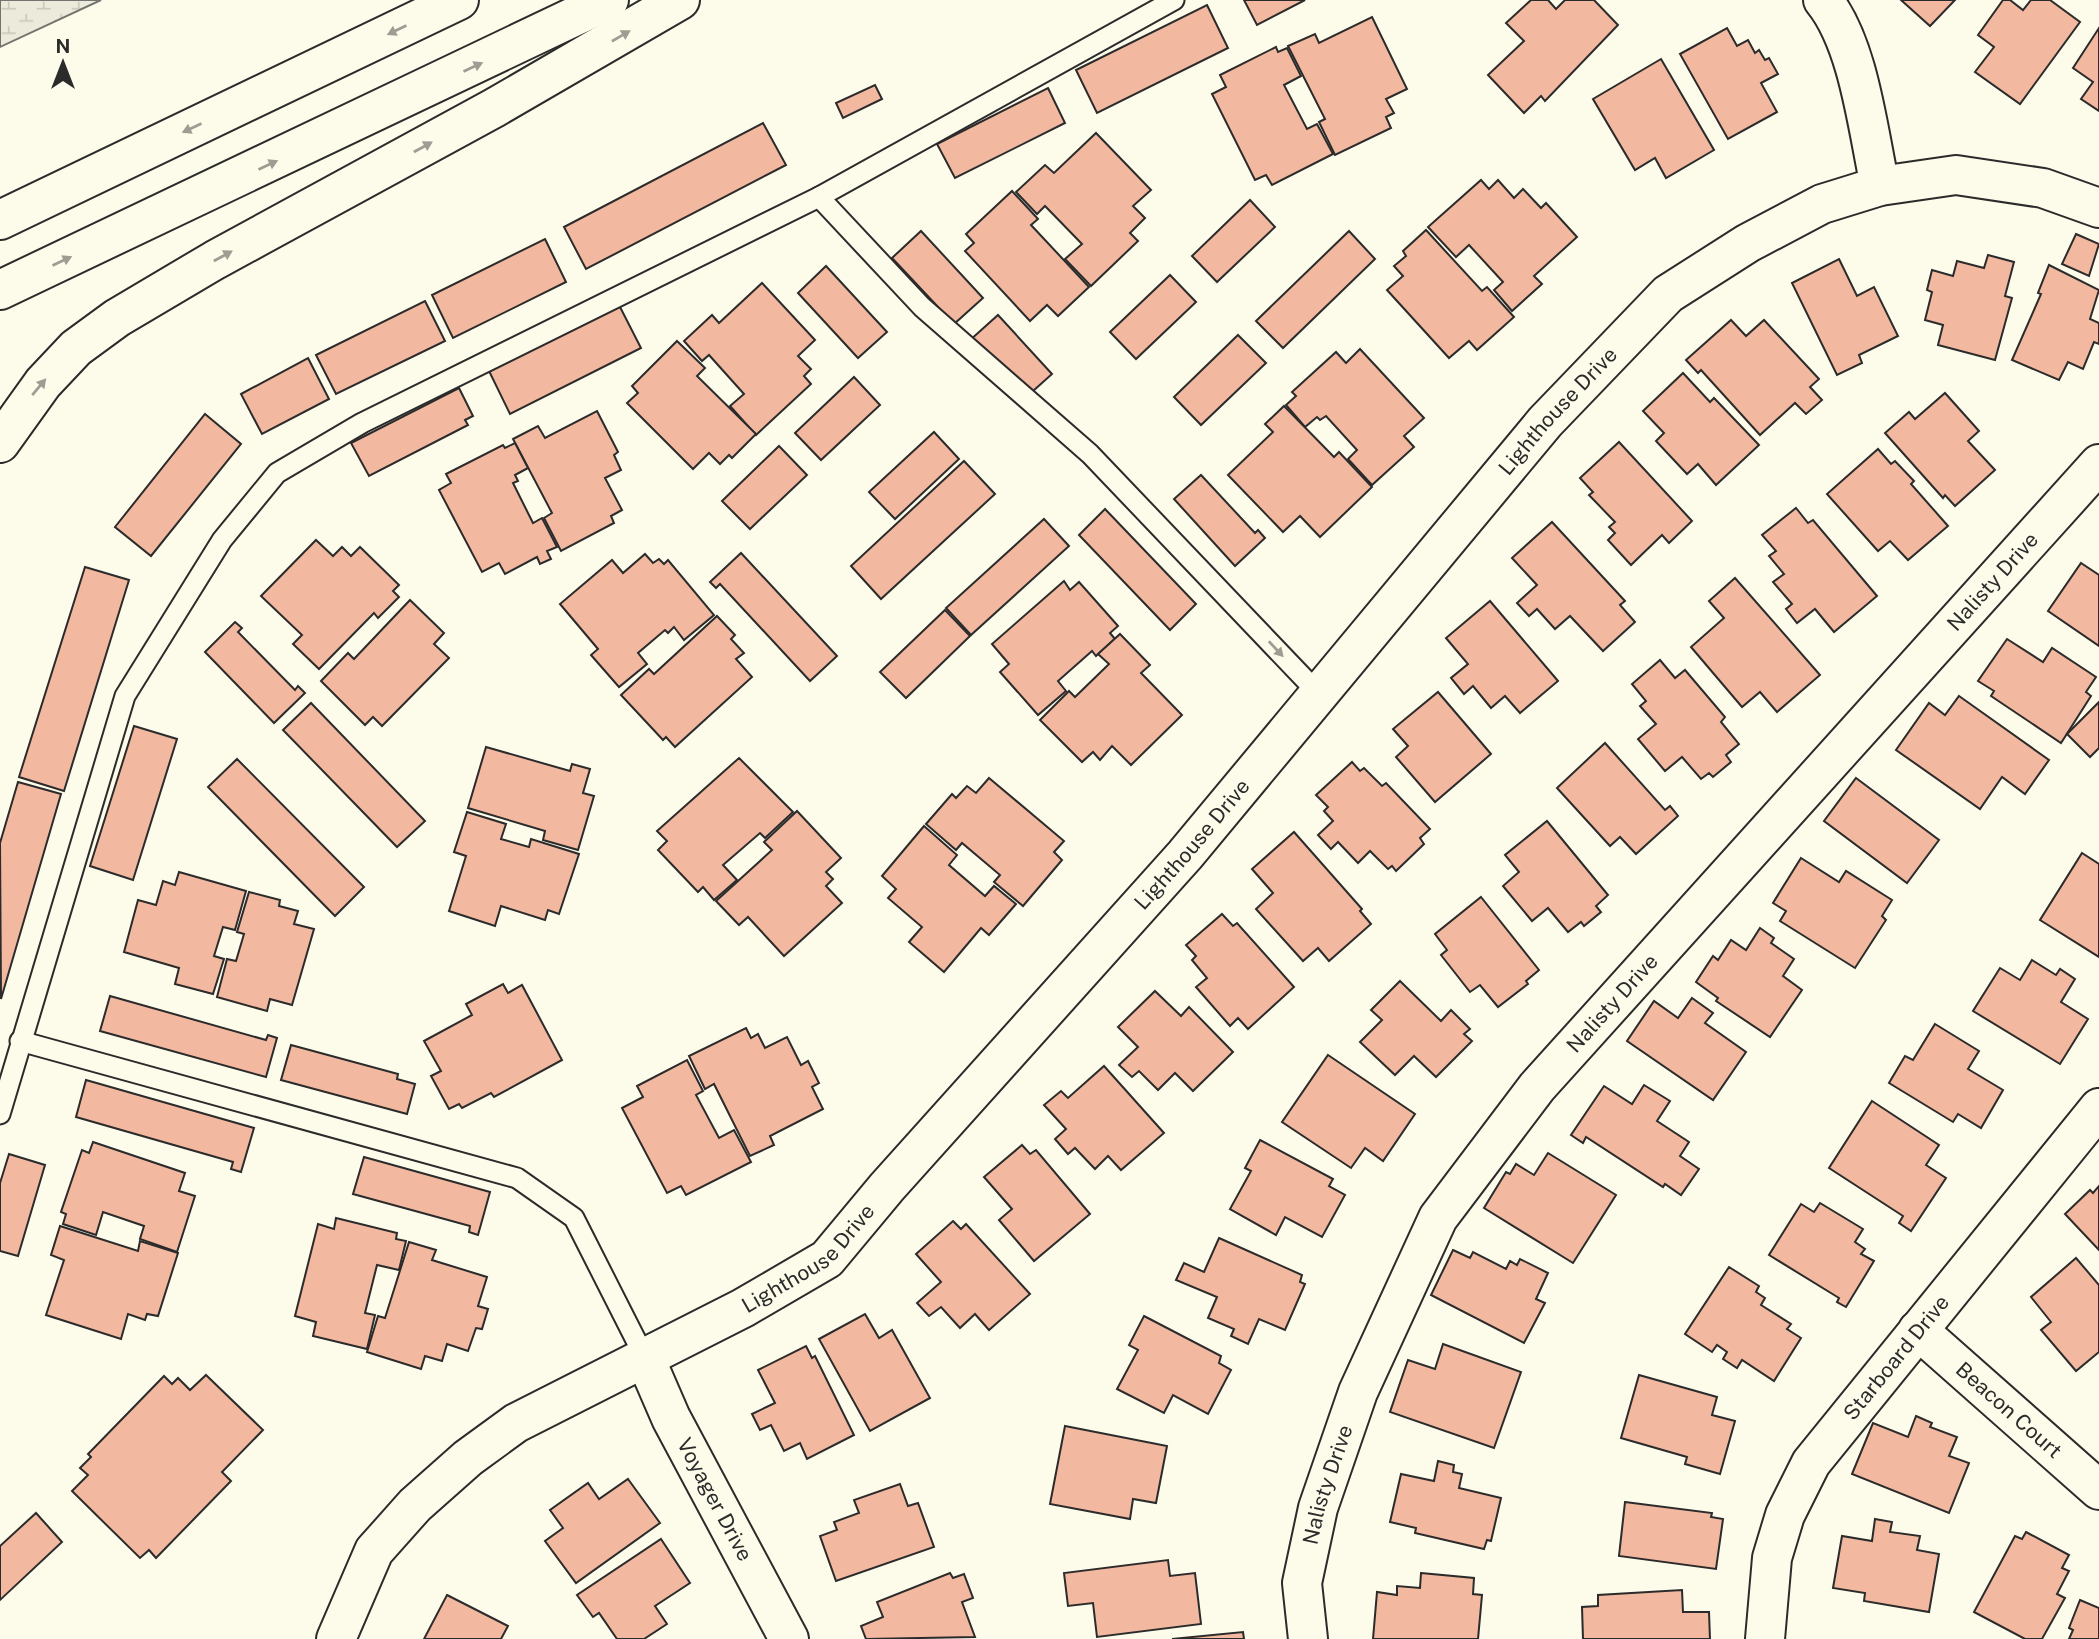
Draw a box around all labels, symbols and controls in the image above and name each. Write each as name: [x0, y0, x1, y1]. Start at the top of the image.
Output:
one-way arrow: [387, 24, 407, 36]
north arrow: [28, 28, 98, 98]
one-way arrow: [612, 29, 631, 42]
text: N: [56, 35, 70, 57]
one-way arrow: [463, 62, 483, 73]
one-way arrow: [182, 122, 202, 134]
one-way arrow: [413, 141, 433, 153]
one-way arrow: [258, 159, 278, 170]
one-way arrow: [213, 250, 233, 262]
one-way arrow: [52, 255, 72, 267]
street label: Lighthouse Drive: [1493, 342, 1622, 480]
one-way arrow: [32, 378, 47, 396]
street label: Nalisty Drive: [1942, 527, 2043, 636]
one-way arrow: [1267, 640, 1284, 657]
street label: Lighthouse Drive: [1129, 774, 1255, 915]
street label: Nalisty Drive: [1561, 949, 1663, 1057]
street label: Lighthouse Drive: [737, 1199, 880, 1318]
street label: Starboard Drive: [1838, 1290, 1954, 1425]
street label: Beacon Court: [1951, 1356, 2067, 1463]
street label: Nalisty Drive: [1298, 1422, 1358, 1547]
street label: Voyager Drive: [672, 1434, 758, 1565]

